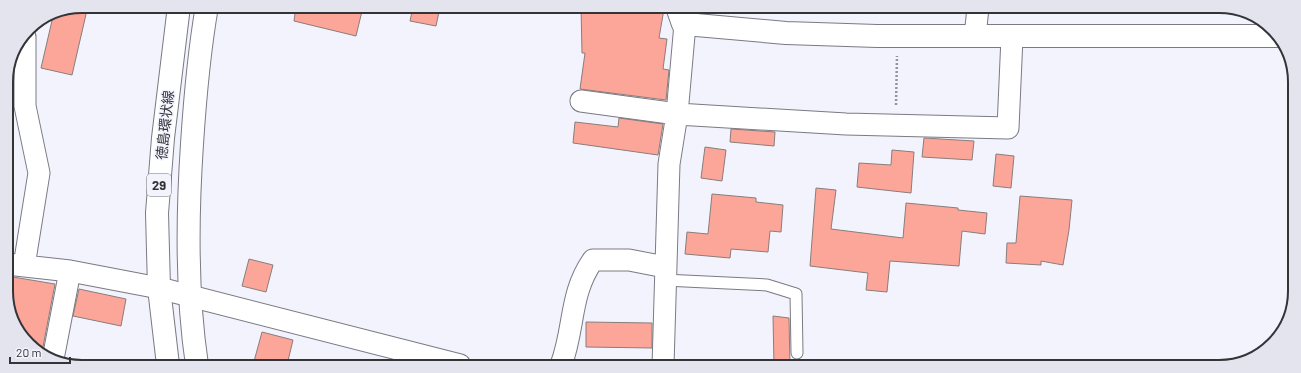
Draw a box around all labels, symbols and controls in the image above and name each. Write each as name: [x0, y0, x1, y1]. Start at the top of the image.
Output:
street label: 徳島環状線: [152, 89, 177, 161]
road number: 29: [147, 174, 171, 196]
scale bar: [10, 339, 70, 365]
text: 20 m: [16, 345, 42, 359]

